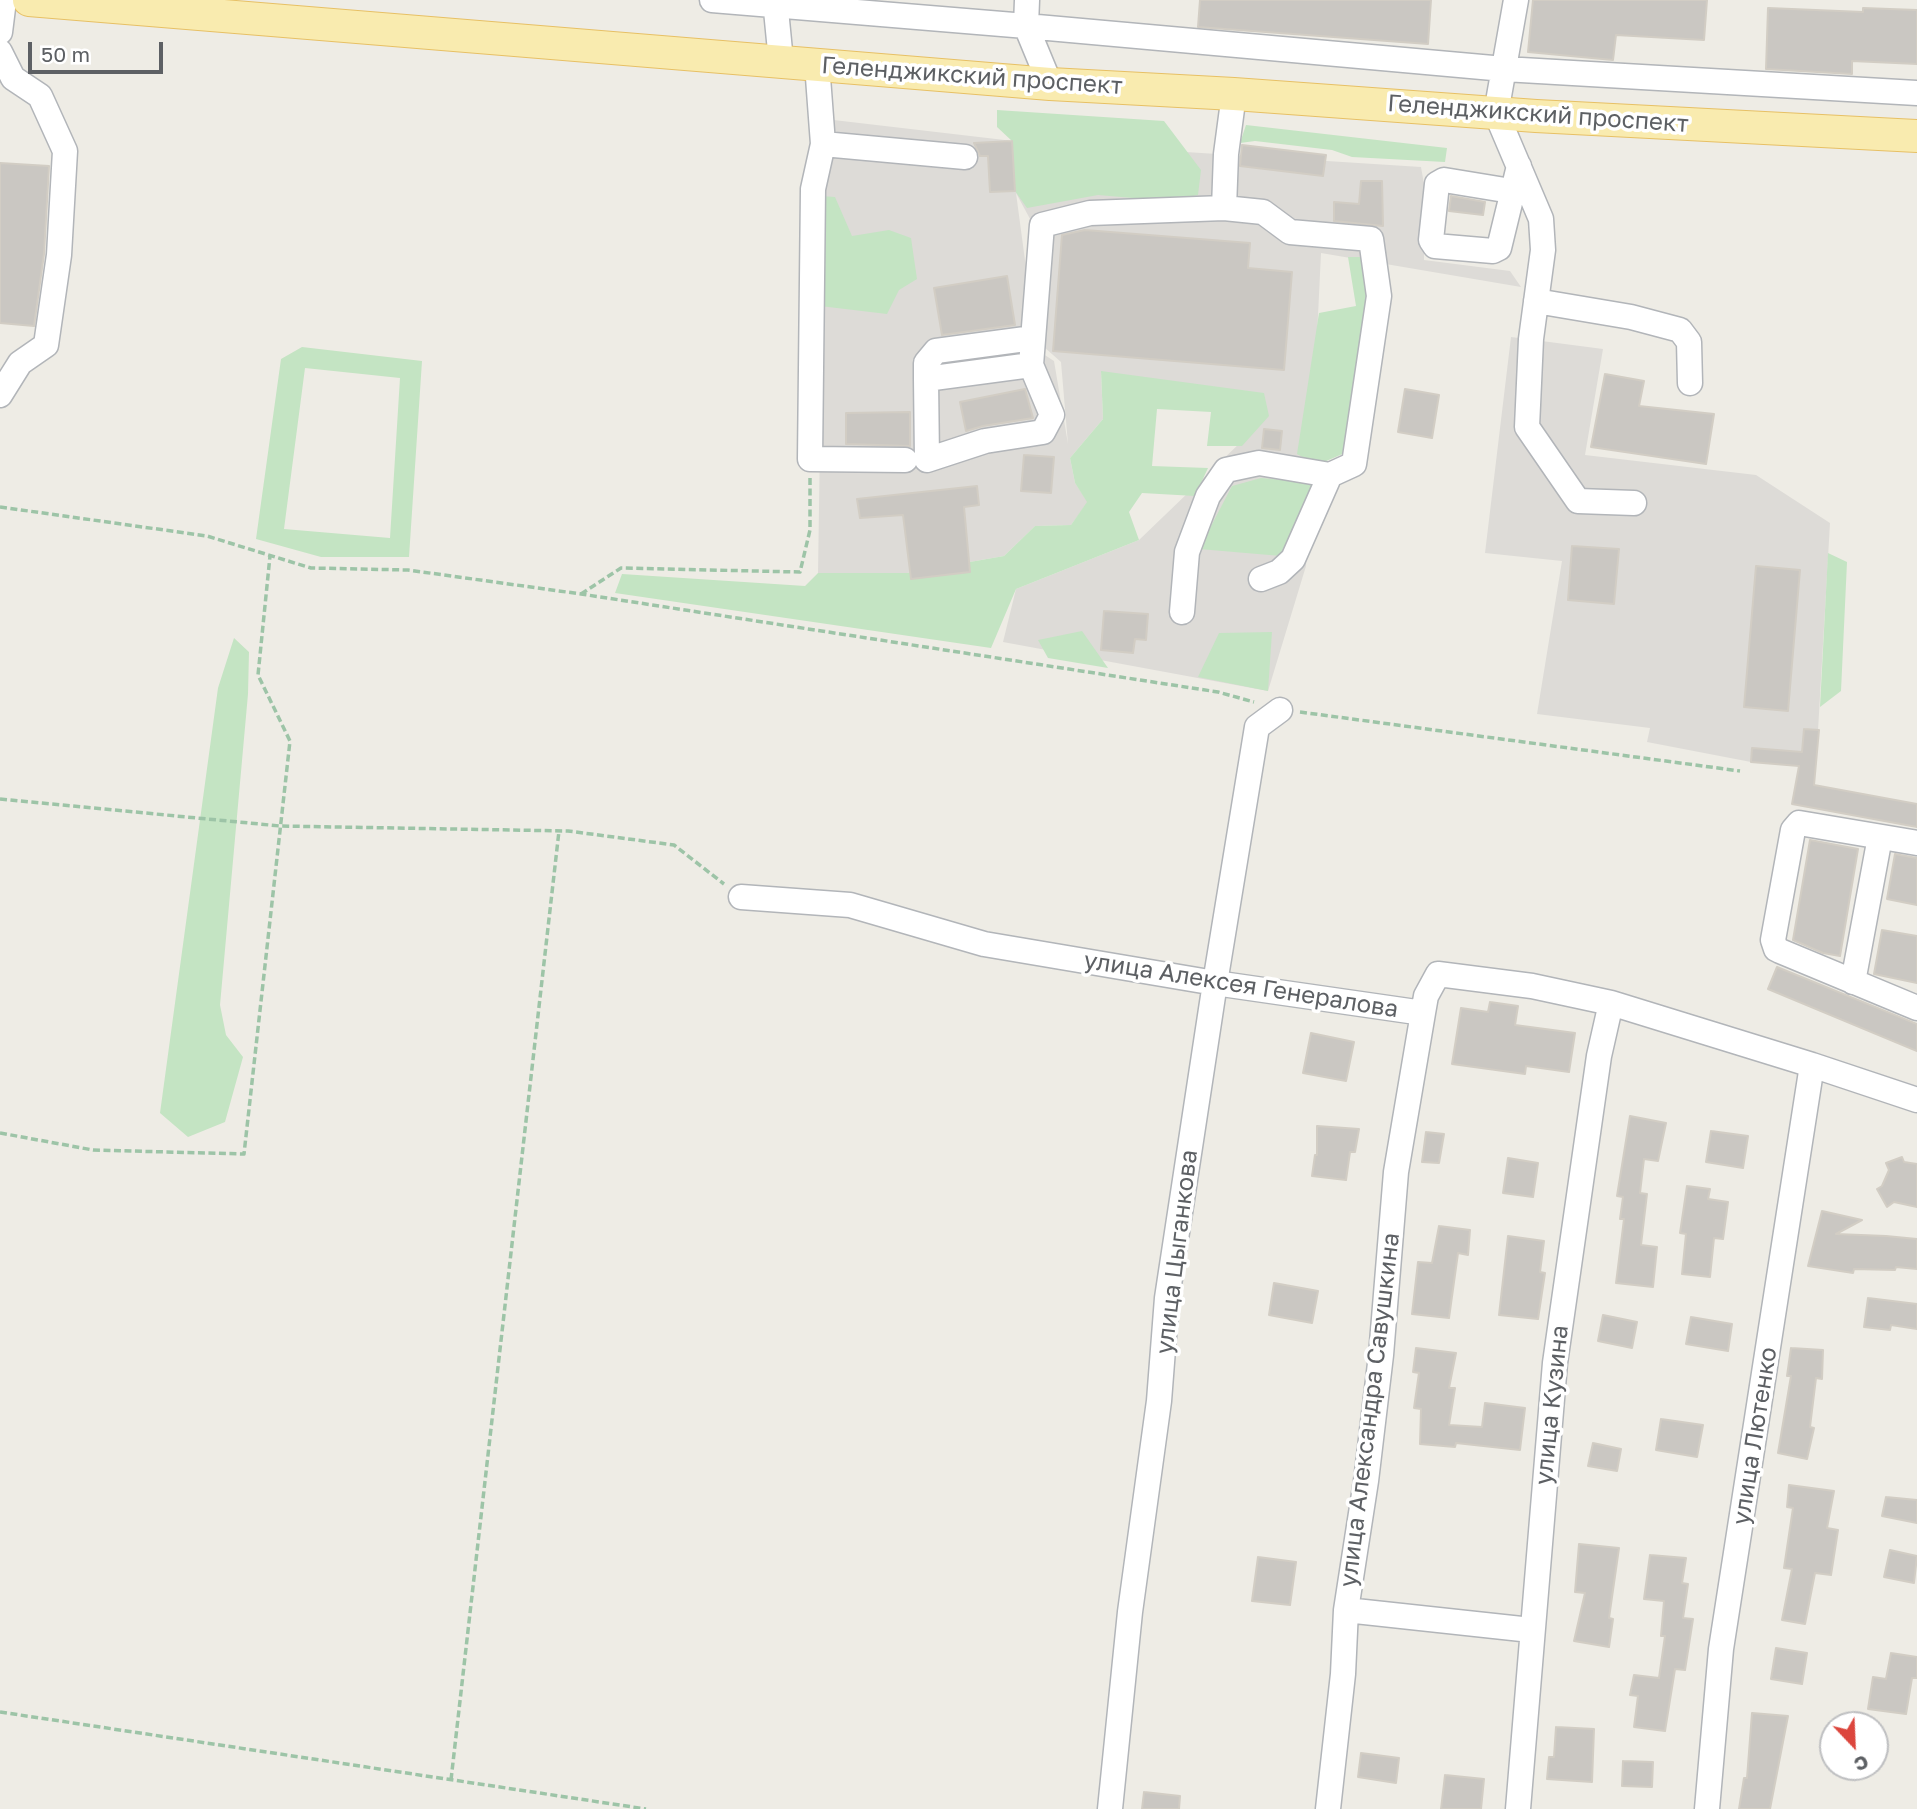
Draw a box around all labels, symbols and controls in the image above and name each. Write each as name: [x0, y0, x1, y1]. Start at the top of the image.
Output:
scale bar: [32, 28, 166, 72]
text: 50 m: [41, 41, 90, 67]
street label: Геленджикский проспект: [821, 51, 1123, 101]
street label: Геленджикский проспект: [1387, 89, 1689, 139]
street label: улица Алексея Генералова: [1082, 946, 1400, 1024]
street label: улица Цыганкова: [1150, 1148, 1204, 1356]
street label: улица Александра Савушкина: [1334, 1231, 1406, 1589]
street label: улица Кузина: [1529, 1324, 1575, 1486]
street label: улица Лютенко: [1727, 1345, 1783, 1527]
north arrow: [1819, 1711, 1889, 1781]
text: С: [1851, 1751, 1872, 1777]

